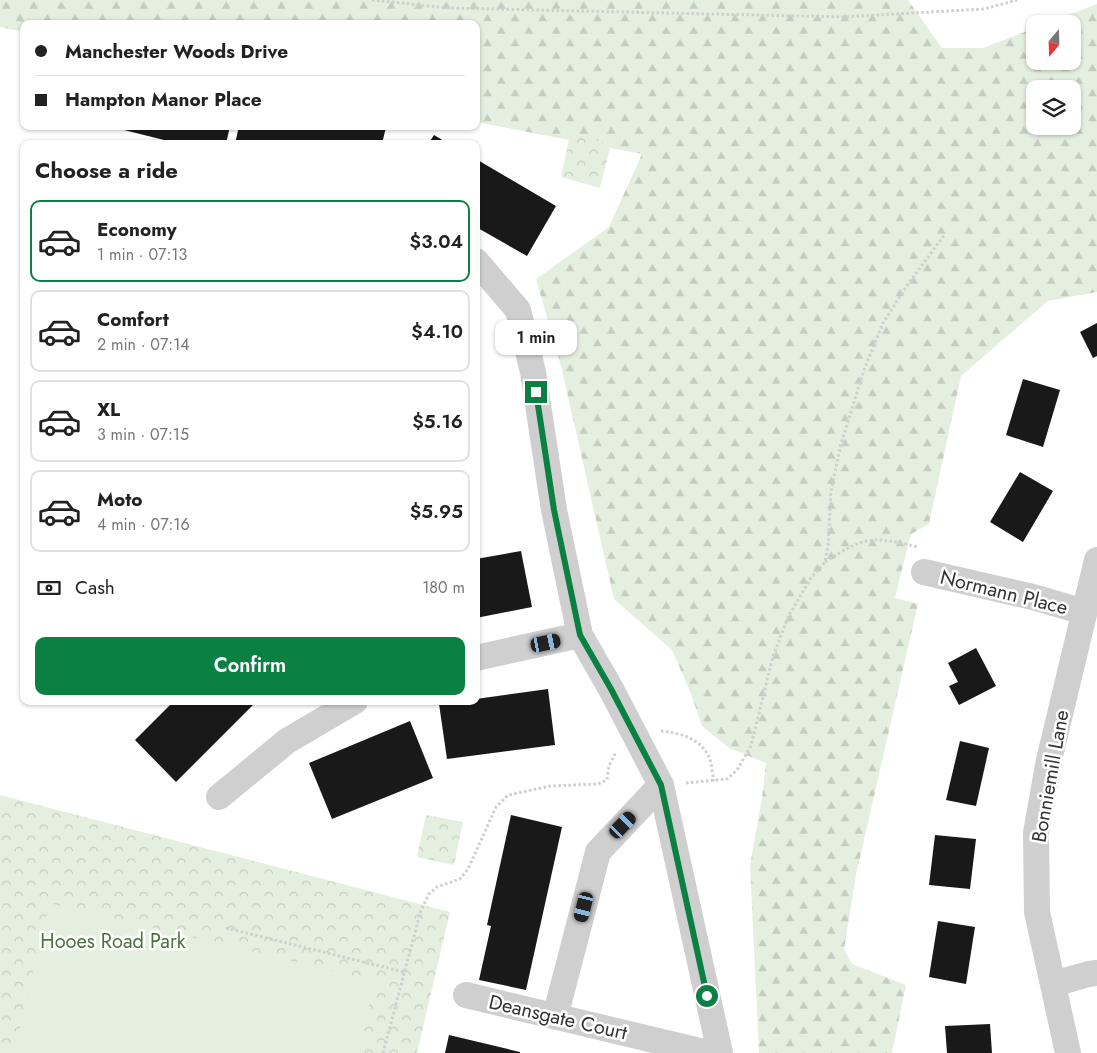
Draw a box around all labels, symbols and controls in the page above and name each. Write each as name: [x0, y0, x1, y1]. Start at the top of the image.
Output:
north arrow: [1026, 15, 1081, 70]
map controls: [1026, 15, 1081, 135]
text: Manchester Woods Drive: [65, 38, 288, 65]
button: layers: [1026, 80, 1081, 135]
text: Hampton Manor Place: [65, 86, 262, 113]
text: Choose a ride: [35, 154, 178, 186]
text: Economy: [97, 216, 177, 243]
icon: car: [37, 219, 82, 264]
text: $3.04: [410, 228, 463, 255]
text: 1 min · 07:13: [97, 243, 187, 266]
text: Comfort: [97, 306, 169, 333]
icon: car: [37, 309, 82, 354]
text: $4.10: [411, 318, 463, 345]
callout: 1 min: [495, 320, 577, 354]
text: 1 min: [517, 326, 555, 349]
text: 2 min · 07:14: [97, 333, 190, 356]
route end: [525, 381, 547, 403]
text: XL: [97, 396, 120, 423]
icon: car: [37, 399, 82, 444]
text: $5.16: [412, 408, 463, 435]
text: 3 min · 07:15: [97, 423, 189, 446]
text: Moto: [97, 486, 142, 513]
icon: car: [37, 489, 82, 534]
text: $5.95: [410, 498, 463, 525]
text: 4 min · 07:16: [97, 513, 190, 536]
street label: Normann Place: [937, 563, 1071, 622]
icon: cash: [35, 574, 63, 602]
text: Cash: [75, 574, 115, 601]
text: 180 m: [422, 576, 465, 599]
car: [529, 633, 562, 653]
button: Confirm: [35, 637, 465, 695]
street label: Bonniemill Lane: [1025, 708, 1076, 845]
car: [607, 809, 638, 841]
car: [573, 891, 594, 923]
park label: Hooes Road Park: [40, 927, 186, 956]
route start: [696, 985, 718, 1007]
street label: Deansgate Court: [486, 988, 630, 1048]

